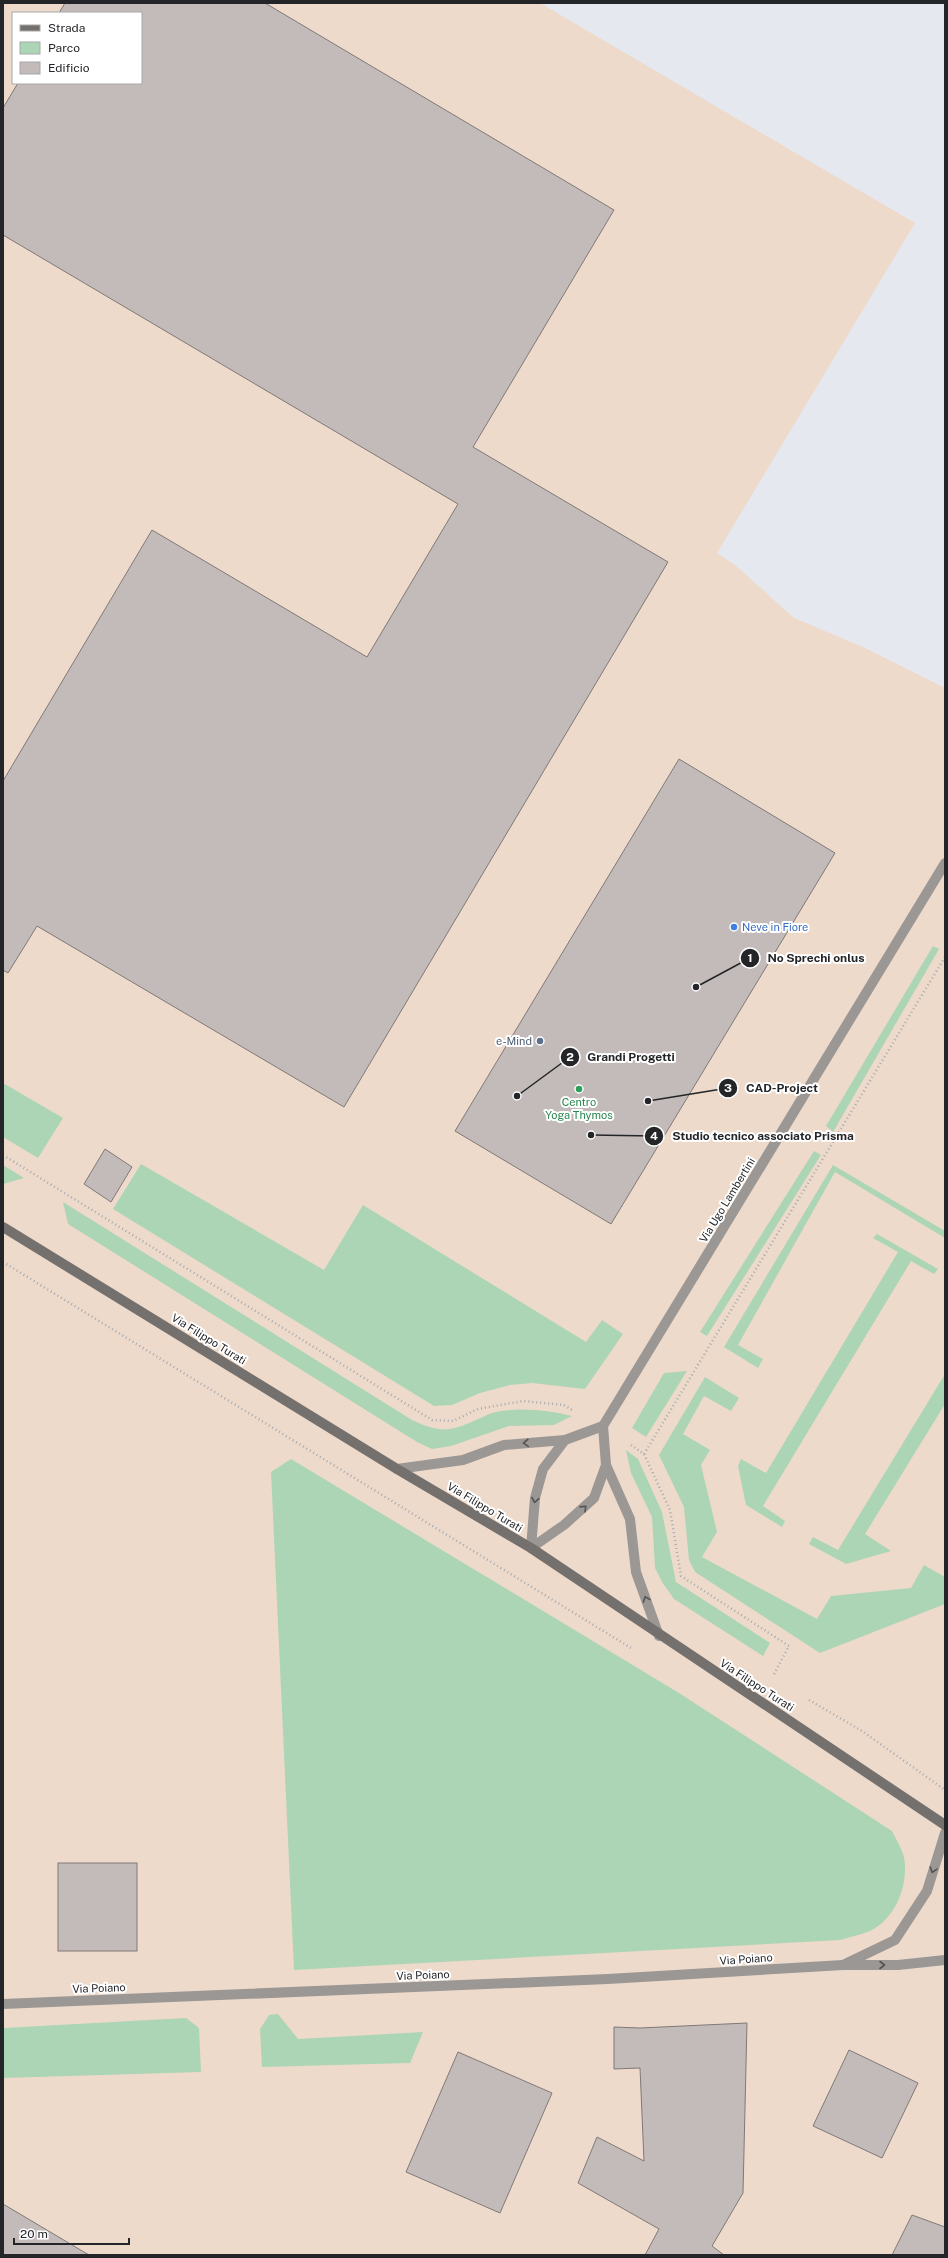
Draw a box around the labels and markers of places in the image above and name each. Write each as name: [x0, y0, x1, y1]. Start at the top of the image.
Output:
place label: Neve in Fiore: [742, 921, 808, 933]
marker: Neve in Fiore: [729, 922, 739, 932]
callout: No Sprechi onlus: [740, 946, 873, 970]
place label: e-Mind: [496, 1035, 532, 1047]
marker: e-Mind: [535, 1036, 545, 1046]
callout: Grandi Progetti: [560, 1045, 683, 1069]
callout: CAD-Project: [718, 1076, 826, 1100]
marker: Centro Yoga Thymos: [574, 1084, 584, 1094]
place label: Centro Yoga Thymos: [545, 1096, 613, 1121]
callout: Studio tecnico associato Prisma: [644, 1124, 862, 1148]

